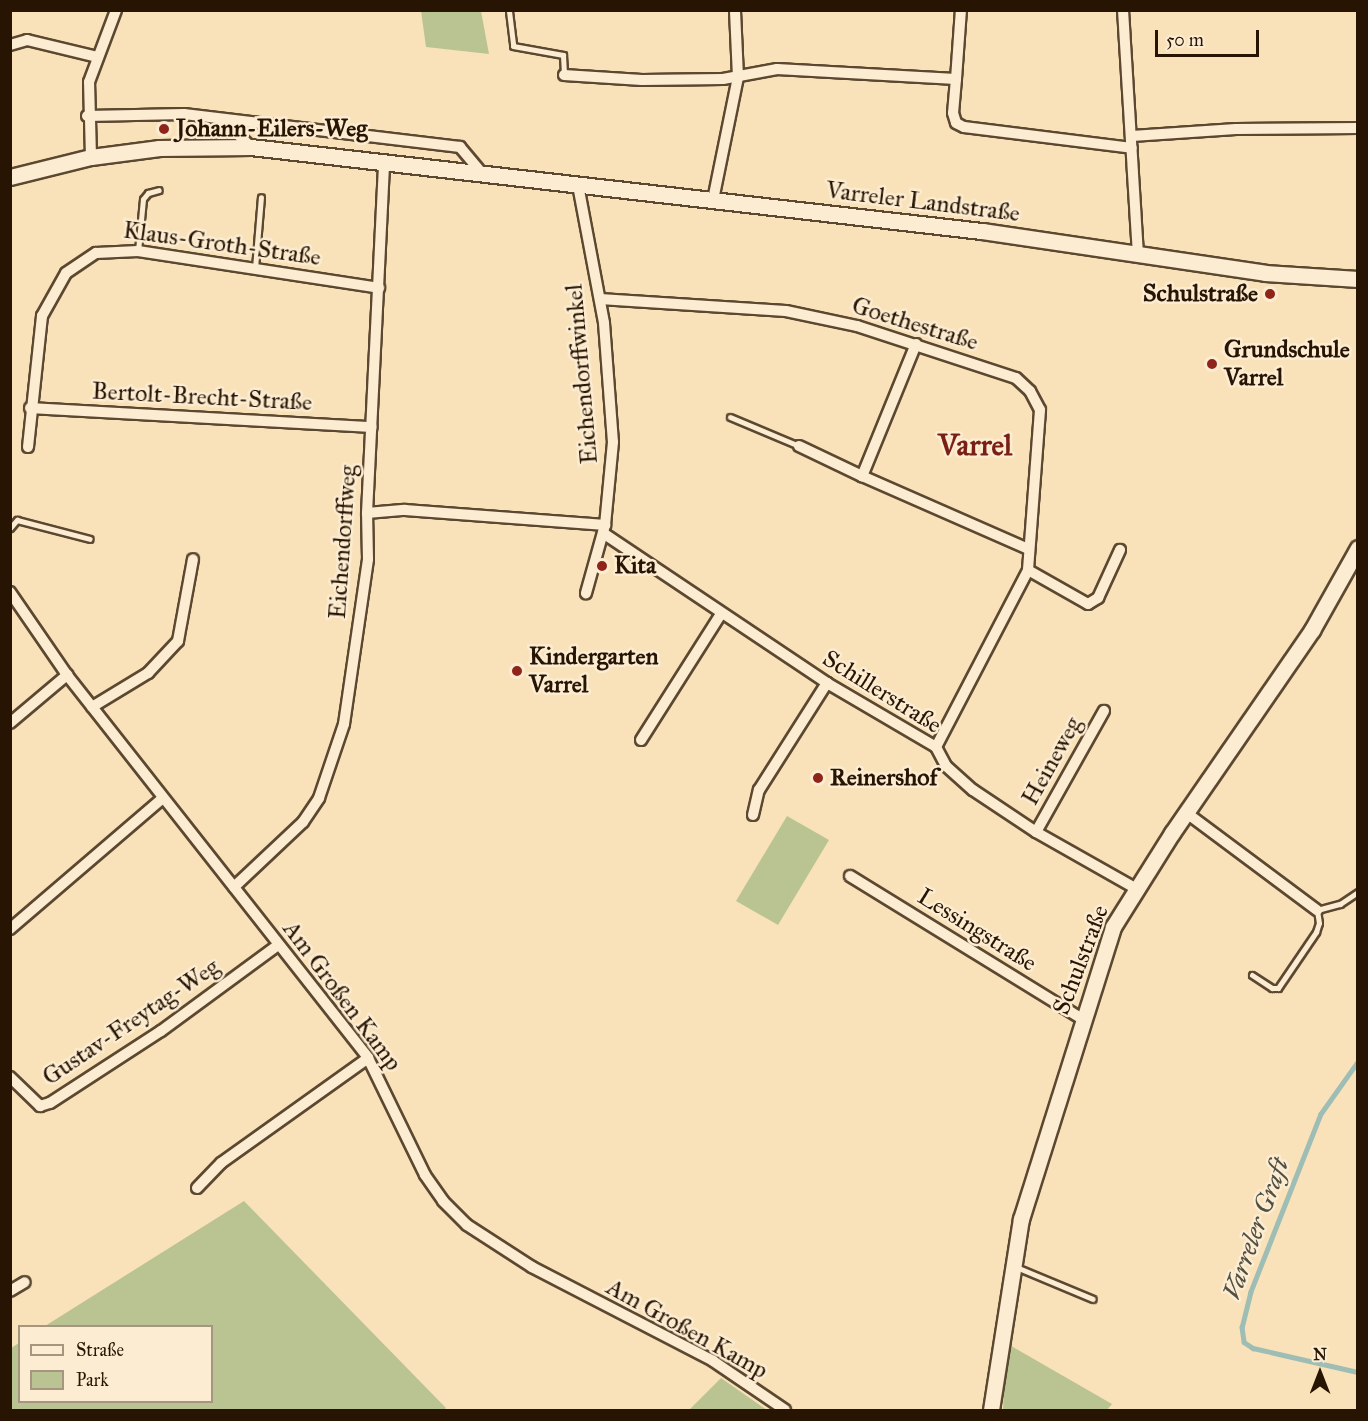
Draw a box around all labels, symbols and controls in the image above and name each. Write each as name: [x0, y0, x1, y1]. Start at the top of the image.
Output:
scale bar: [1158, 18, 1262, 56]
text: 50 m: [1166, 29, 1204, 51]
place label: Johann-Eilers-Weg: [176, 115, 367, 143]
marker: Johann-Eilers-Weg: [157, 122, 171, 136]
street label: Varreler Landstraße: [824, 176, 1022, 228]
street label: Klaus-Groth-Straße: [121, 216, 323, 272]
place label: Schulstraße: [1143, 280, 1258, 308]
street label: Eichendorffwinkel: [560, 283, 604, 465]
marker: Schulstraße: [1263, 287, 1277, 301]
street label: Goethestraße: [848, 291, 982, 357]
place label: Grundschule Varrel: [1224, 336, 1350, 392]
marker: Grundschule Varrel: [1205, 357, 1219, 371]
street label: Bertolt-Brecht-Straße: [91, 377, 313, 417]
district label: Varrel: [938, 427, 1012, 463]
street label: Eichendorffweg: [323, 464, 363, 620]
place label: Kita: [614, 552, 656, 580]
marker: Kita: [595, 559, 609, 573]
place label: Kindergarten Varrel: [529, 643, 658, 699]
street label: Schillerstraße: [817, 644, 947, 740]
marker: Kindergarten Varrel: [510, 664, 524, 678]
street label: Heineweg: [1016, 712, 1088, 810]
place label: Reinershof: [830, 764, 938, 792]
marker: Reinershof: [811, 771, 825, 785]
street label: Lessingstraße: [912, 882, 1042, 978]
street label: Schulstraße: [1047, 901, 1115, 1019]
street label: Am Großen Kamp: [276, 915, 408, 1077]
street label: Gustav-Freytag-Weg: [37, 952, 225, 1092]
water label: Varreler Graft: [1216, 1154, 1296, 1304]
street label: Am Großen Kamp: [601, 1273, 773, 1385]
legend: [18, 1325, 213, 1403]
text: Straße: [76, 1339, 124, 1361]
north arrow: [1290, 1343, 1350, 1403]
text: N: [1313, 1345, 1327, 1364]
text: Park: [76, 1369, 109, 1391]

